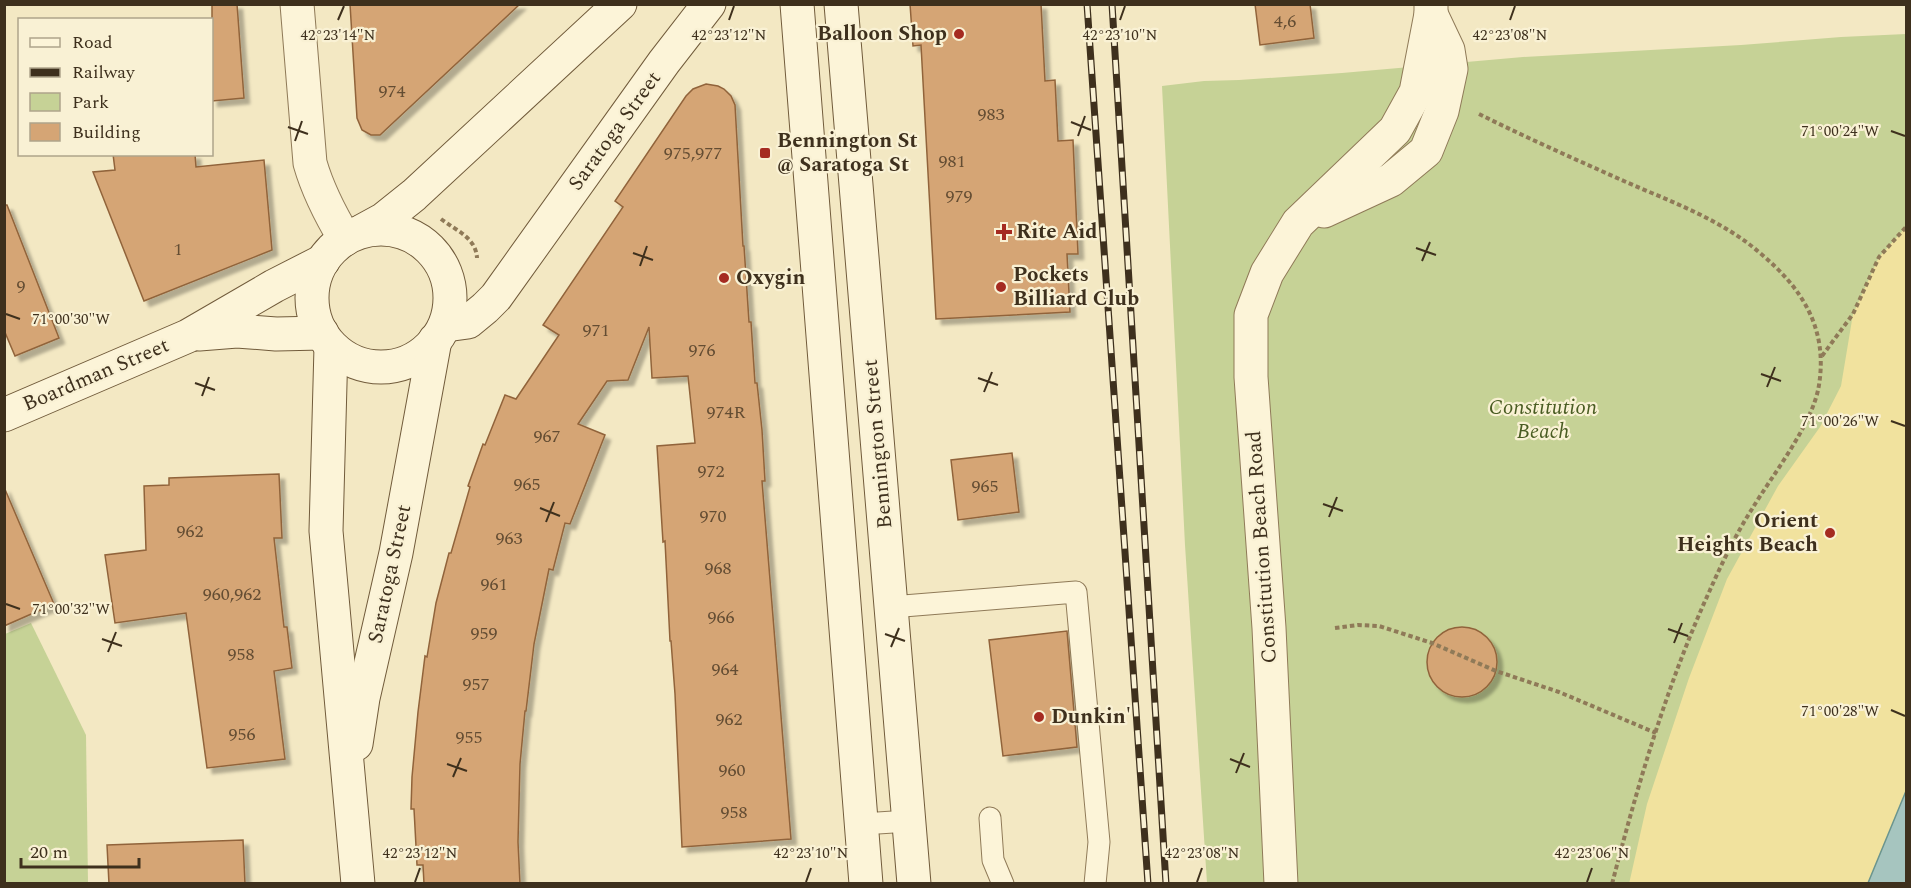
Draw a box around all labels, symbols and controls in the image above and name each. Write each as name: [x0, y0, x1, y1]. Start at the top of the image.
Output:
house number: 4,6: [1274, 8, 1296, 35]
legend: [18, 18, 213, 156]
place label: Balloon Shop: [817, 18, 947, 50]
text: 42°23'14"N: [301, 24, 376, 47]
text: 42°23'12"N: [692, 24, 767, 47]
text: 42°23'10"N: [1083, 24, 1158, 47]
text: 42°23'08"N: [1473, 24, 1548, 47]
marker: Balloon Shop: [952, 27, 966, 41]
text: Road: [72, 29, 113, 56]
text: Railway: [72, 59, 136, 86]
street label: Saratoga Street: [561, 64, 669, 198]
house number: 974: [379, 78, 406, 105]
text: Park: [72, 89, 109, 116]
house number: 983: [978, 101, 1005, 128]
text: Building: [72, 119, 141, 146]
text: 71°00'24"W: [1801, 120, 1879, 143]
place label: Bennington St @ Saratoga St: [777, 125, 918, 181]
house number: 975,977: [664, 140, 722, 167]
marker: Bennington St @ Saratoga St: [758, 146, 772, 160]
house number: 981: [939, 148, 966, 175]
house number: 979: [946, 183, 973, 210]
place label: Rite Aid: [1016, 216, 1097, 248]
marker: Rite Aid: [997, 225, 1011, 239]
house number: 1: [174, 236, 183, 263]
place label: Pockets Billiard Club: [1013, 259, 1139, 315]
place label: Oxygin: [736, 262, 806, 294]
marker: Oxygin: [717, 271, 731, 285]
house number: 9: [17, 273, 26, 300]
marker: Pockets Billiard Club: [994, 280, 1008, 294]
text: 71°00'30"W: [32, 308, 110, 331]
house number: 971: [583, 317, 610, 344]
street label: Boardman Street: [18, 330, 174, 420]
house number: 976: [689, 337, 716, 364]
street label: Bennington Street: [855, 358, 901, 530]
park label: Constitution Beach: [1489, 392, 1597, 448]
house number: 974R: [707, 399, 746, 426]
text: 71°00'26"W: [1801, 410, 1879, 433]
house number: 967: [534, 423, 561, 450]
street label: Constitution Beach Road: [1238, 430, 1286, 664]
house number: 972: [698, 458, 725, 485]
house number: 965: [514, 471, 541, 498]
house number: 965: [972, 473, 999, 500]
street label: Saratoga Street: [360, 502, 420, 646]
house number: 970: [700, 503, 727, 530]
place label: Orient Heights Beach: [1677, 505, 1818, 561]
house number: 962: [177, 518, 204, 545]
house number: 963: [496, 525, 523, 552]
marker: Orient Heights Beach: [1823, 526, 1837, 540]
house number: 968: [705, 555, 732, 582]
house number: 961: [481, 571, 508, 598]
house number: 960,962: [203, 581, 261, 608]
text: 71°00'32"W: [32, 598, 110, 621]
house number: 966: [708, 604, 735, 631]
house number: 959: [471, 620, 498, 647]
house number: 958: [228, 641, 255, 668]
house number: 964: [712, 656, 739, 683]
house number: 957: [463, 671, 490, 698]
text: 71°00'28"W: [1801, 700, 1879, 723]
place label: Dunkin': [1051, 701, 1131, 733]
house number: 962: [716, 706, 743, 733]
marker: Dunkin': [1032, 710, 1046, 724]
house number: 956: [229, 721, 256, 748]
house number: 955: [456, 724, 483, 751]
house number: 960: [719, 757, 746, 784]
house number: 958: [721, 799, 748, 826]
scale bar: [21, 831, 140, 869]
text: 20 m: [30, 839, 68, 866]
text: 42°23'12"N: [383, 842, 458, 865]
text: 42°23'10"N: [774, 842, 849, 865]
text: 42°23'08"N: [1165, 842, 1240, 865]
text: 42°23'06"N: [1555, 842, 1630, 865]

